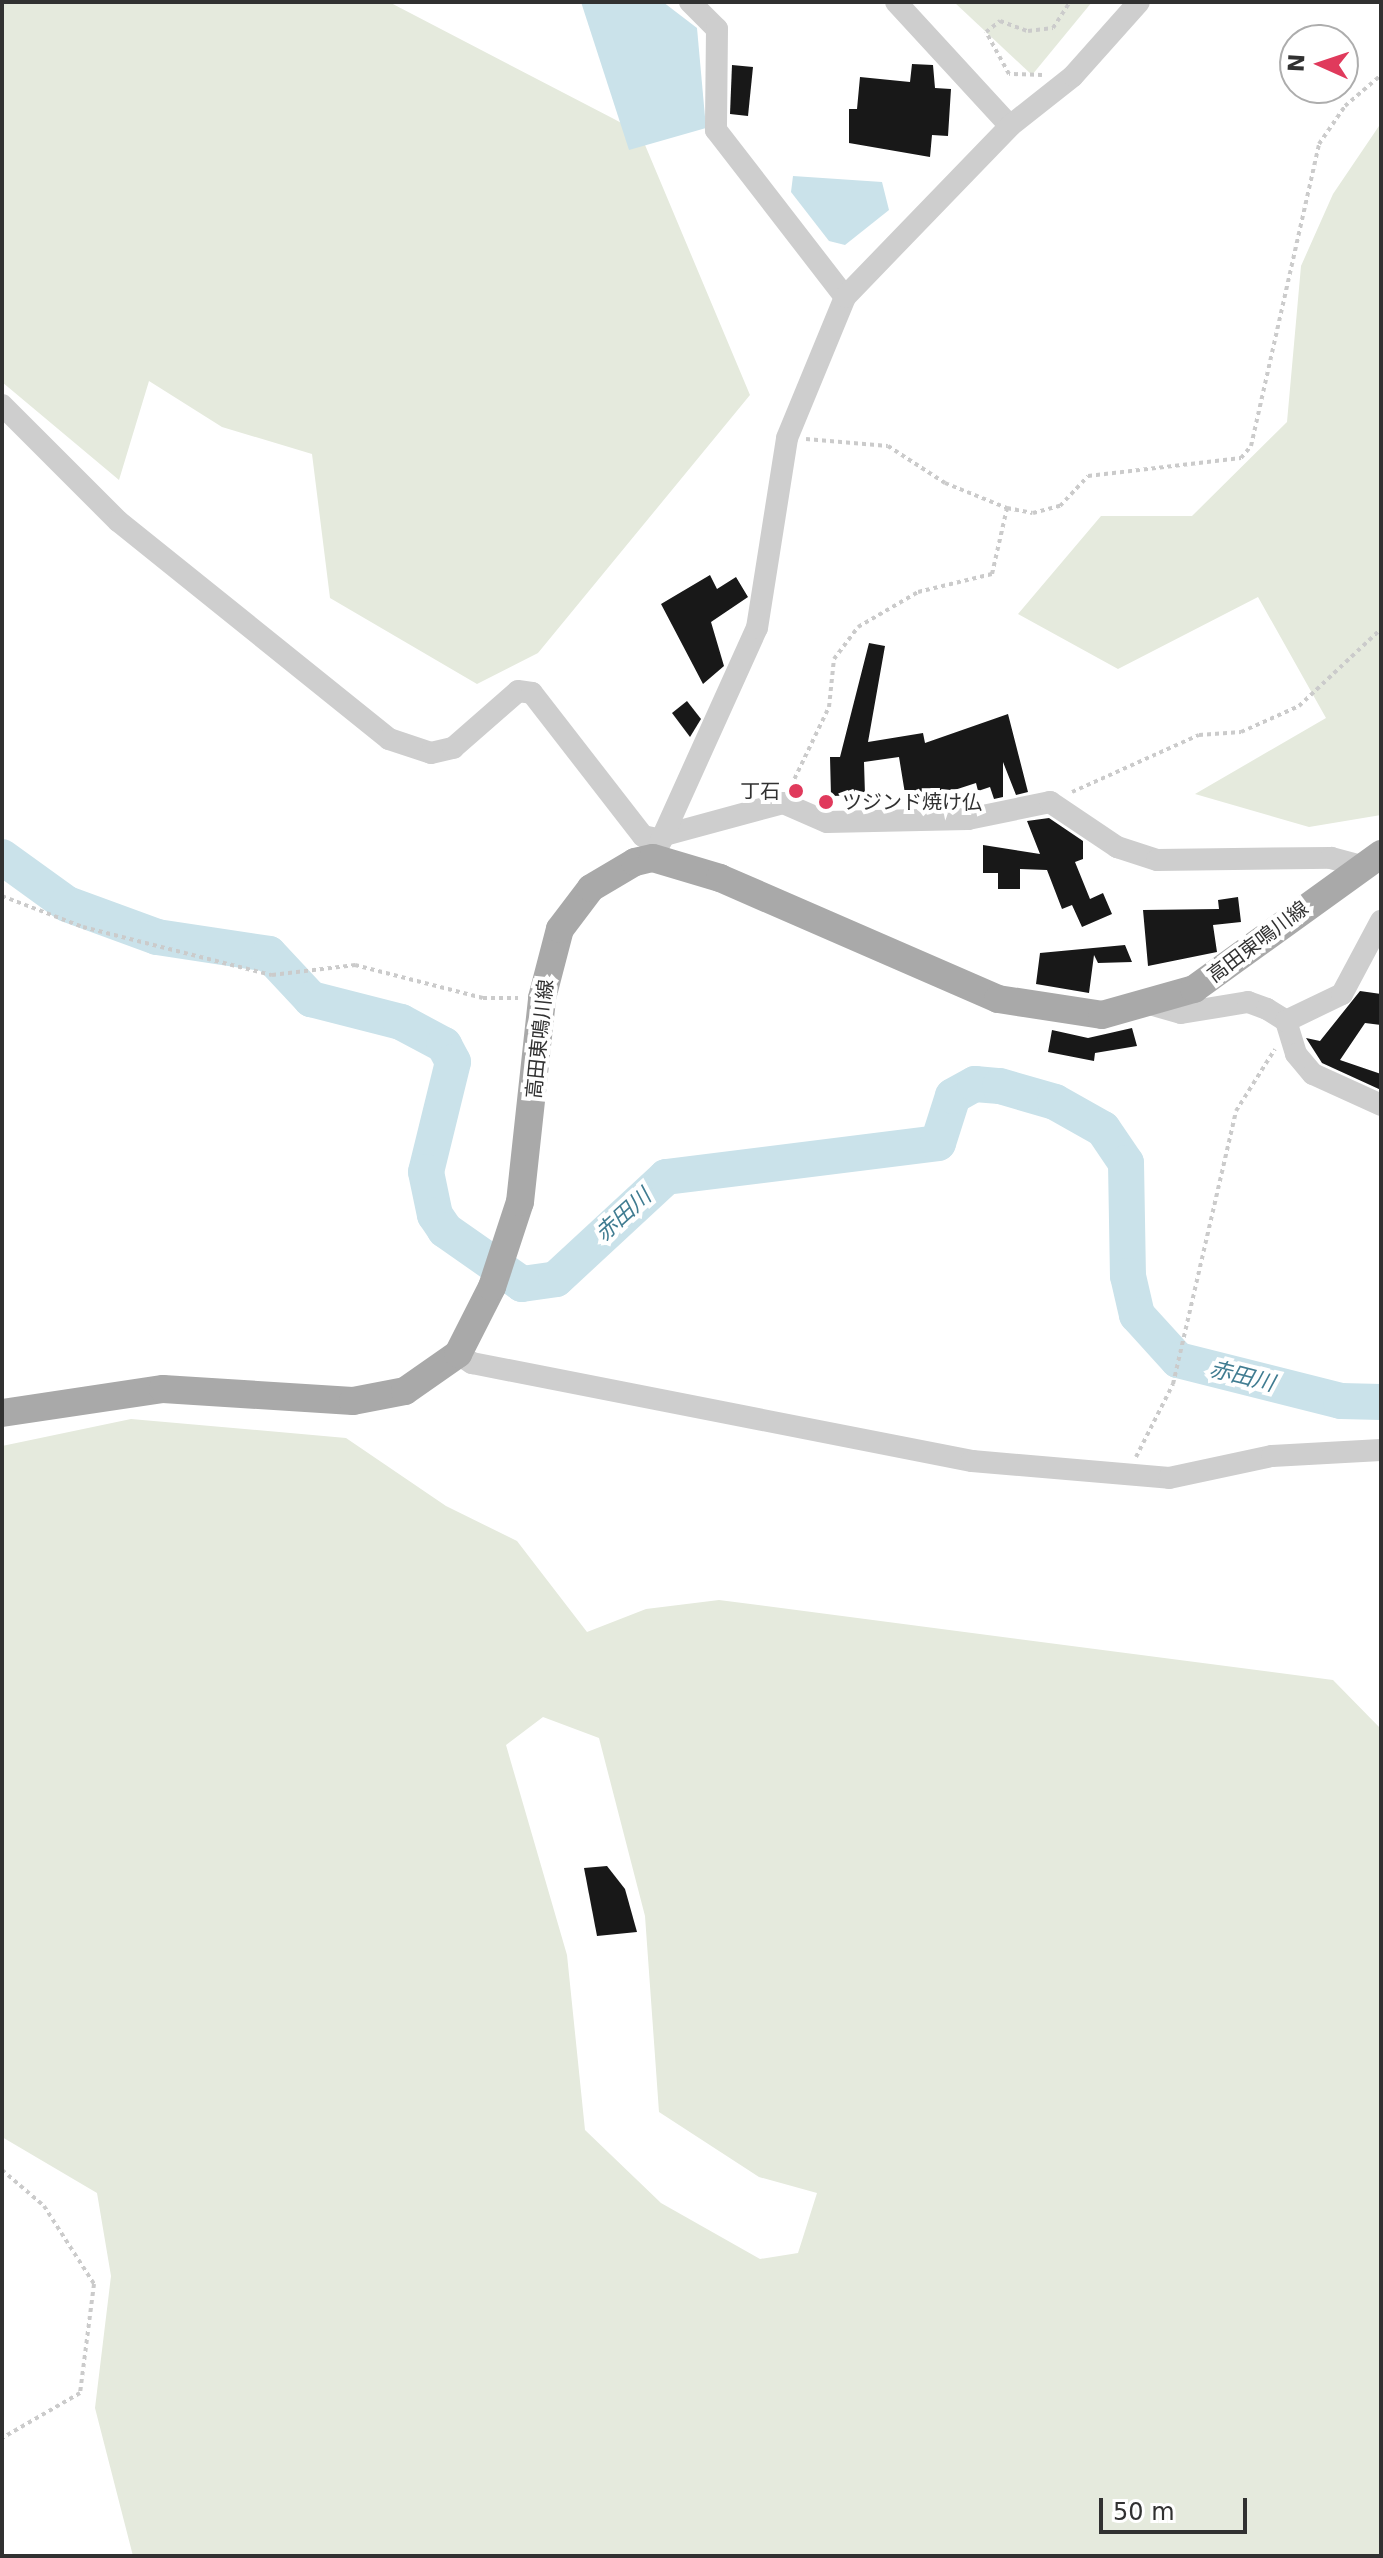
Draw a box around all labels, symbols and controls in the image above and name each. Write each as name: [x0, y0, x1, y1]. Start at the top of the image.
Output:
north arrow: [1279, 24, 1359, 104]
text: N: [1284, 53, 1309, 73]
place label: 丁石: [740, 779, 780, 803]
marker: 丁石: [787, 782, 805, 800]
place label: ツジンド焼け仏: [842, 790, 982, 814]
marker: ツジンド焼け仏: [817, 793, 835, 811]
street label: 高田東鳴川線: [1203, 896, 1313, 988]
street label: 高田東鳴川線: [522, 978, 558, 1100]
water label: 赤田川: [590, 1183, 656, 1247]
water label: 赤田川: [1207, 1355, 1277, 1397]
scale bar: [1103, 2482, 1251, 2532]
text: 50 m: [1113, 2498, 1175, 2526]

